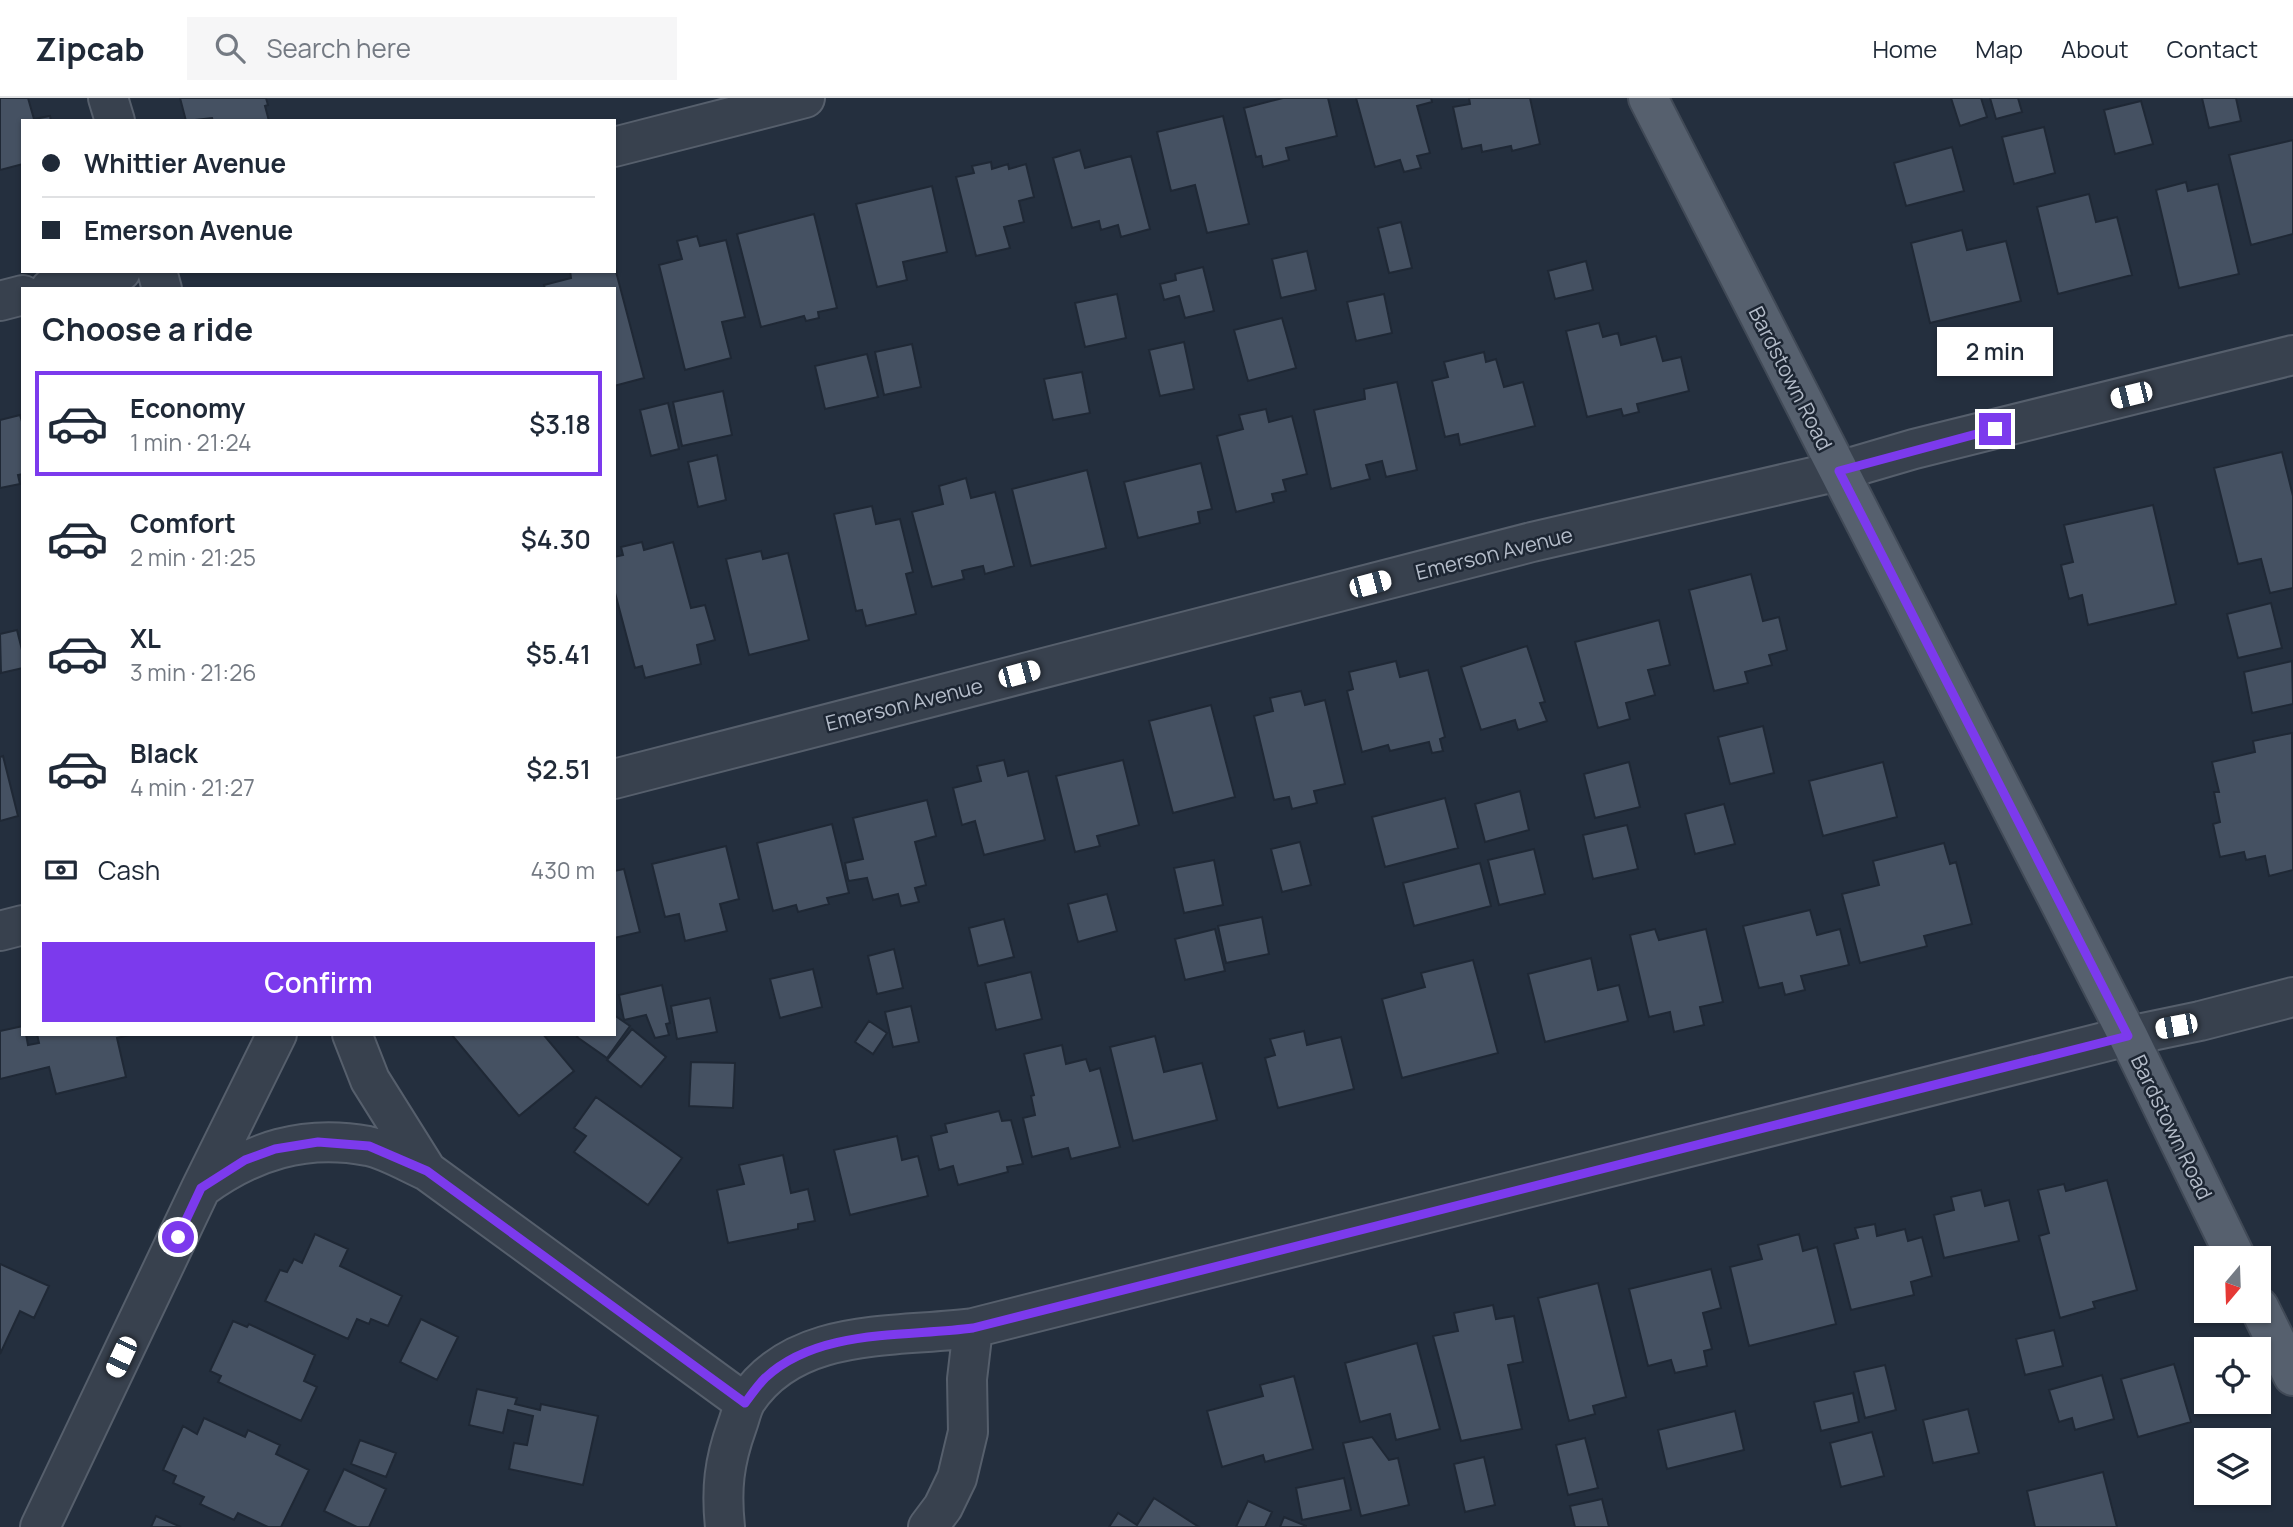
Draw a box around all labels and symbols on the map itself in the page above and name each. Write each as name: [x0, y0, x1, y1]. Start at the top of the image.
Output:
street label: Bardstown Road: [1743, 301, 1839, 455]
callout: 2 min: [1937, 328, 2053, 376]
car: [2109, 380, 2154, 410]
route end: [1979, 413, 2011, 445]
street label: Emerson Avenue: [1412, 520, 1576, 586]
car: [1347, 568, 1394, 600]
car: [996, 658, 1043, 690]
street label: Emerson Avenue: [822, 671, 986, 737]
car: [2154, 1012, 2199, 1040]
street label: Bardstown Road: [2125, 1050, 2219, 1204]
route start: [162, 1221, 194, 1253]
north arrow: [2194, 1246, 2272, 1323]
car: [103, 1334, 140, 1380]

